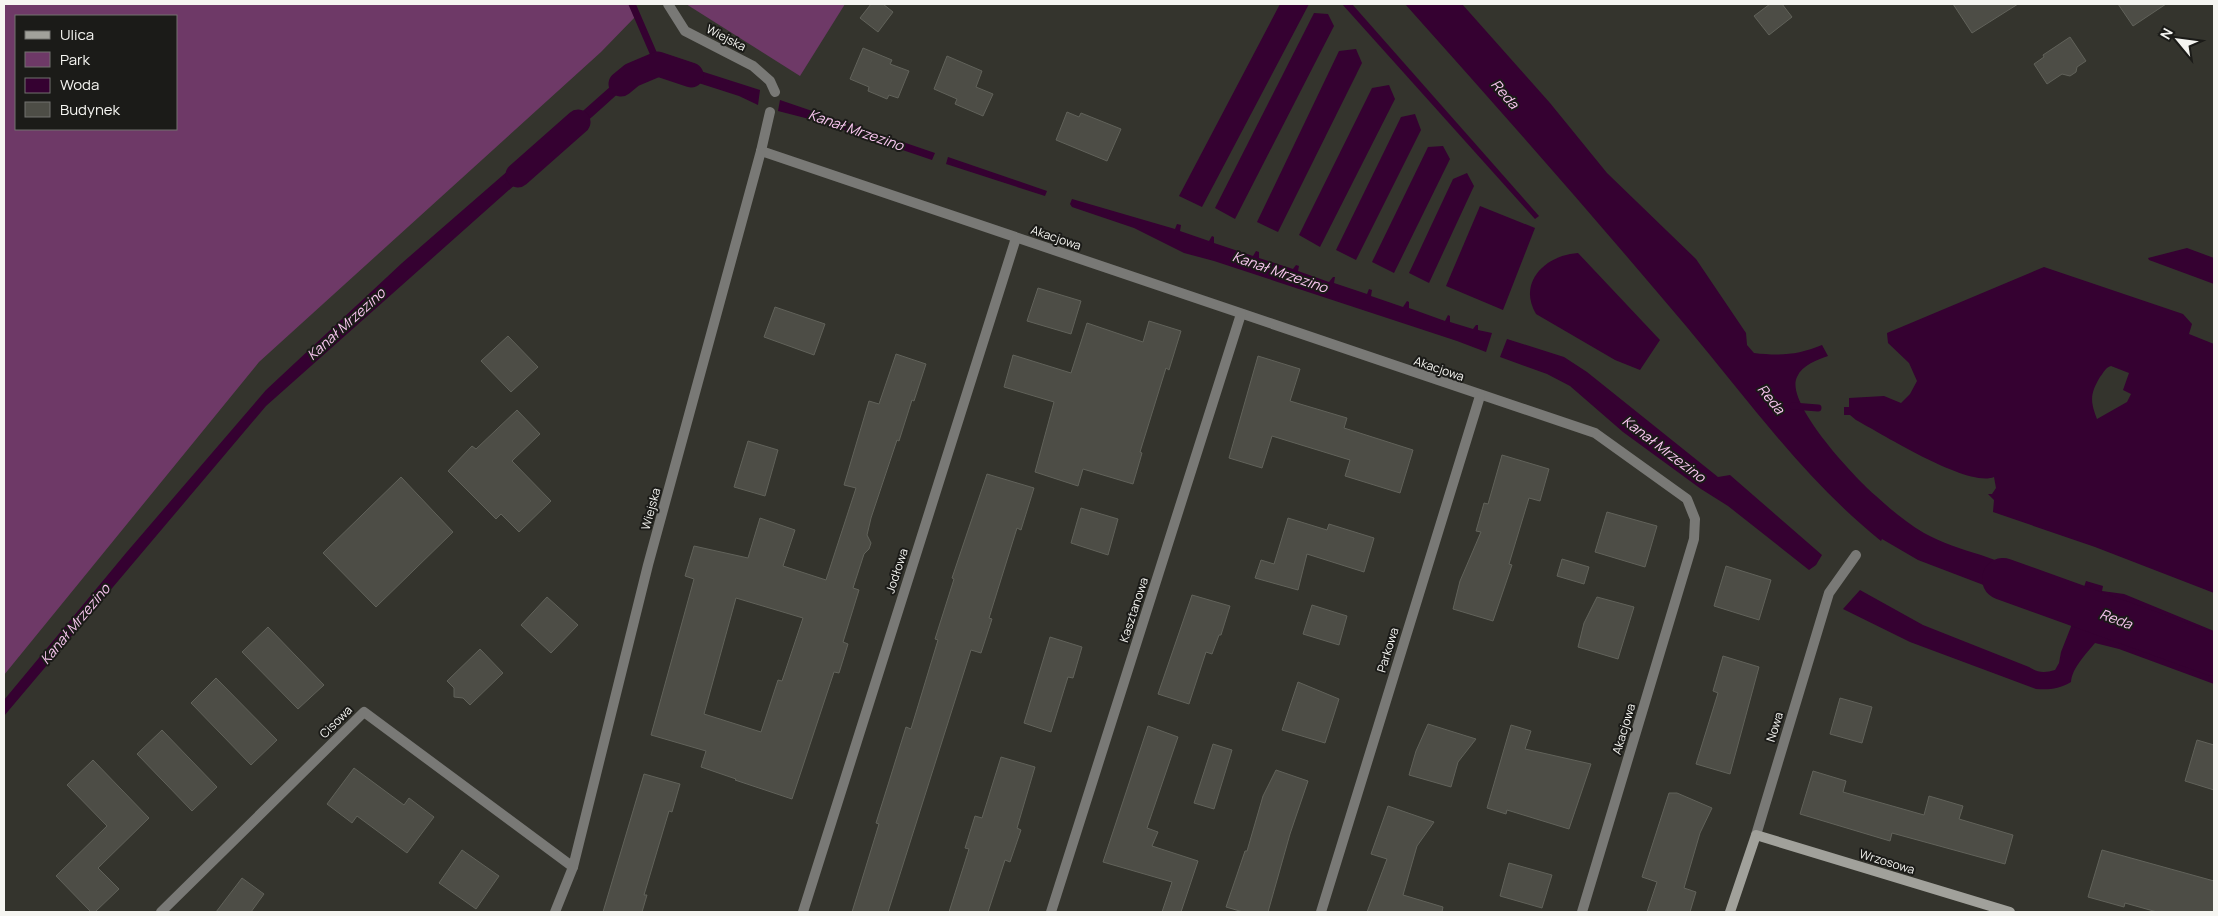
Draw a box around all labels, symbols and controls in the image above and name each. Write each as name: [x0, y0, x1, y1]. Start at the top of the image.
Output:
legend: [15, 15, 178, 130]
north arrow: [2153, 15, 2203, 65]
street label: Wiejska: [703, 20, 749, 55]
text: Ulica: [60, 24, 94, 45]
text: N: [2155, 24, 2177, 42]
text: Park: [60, 49, 90, 70]
text: Woda: [60, 74, 99, 95]
water label: Reda: [1487, 75, 1524, 113]
text: Budynek: [60, 99, 121, 120]
water label: Kanał Mrzezino: [806, 104, 907, 155]
street label: Akacjowa: [1029, 221, 1084, 254]
water label: Kanał Mrzezino: [1230, 246, 1331, 297]
water label: Kanał Mrzezino: [302, 283, 389, 364]
street label: Akacjowa: [1412, 352, 1467, 385]
water label: Reda: [1754, 380, 1790, 418]
water label: Kanał Mrzezino: [1619, 411, 1710, 487]
street label: Wiejska: [637, 486, 664, 532]
street label: Jodłowa: [881, 546, 912, 596]
street label: Kasztanowa: [1115, 575, 1152, 645]
water label: Kanał Mrzezino: [35, 579, 114, 668]
water label: Reda: [2097, 604, 2136, 634]
street label: Parkowa: [1373, 625, 1402, 674]
street label: Cisowa: [315, 701, 356, 742]
street label: Akacjowa: [1608, 701, 1639, 756]
street label: Nowa: [1762, 710, 1787, 744]
street label: Wrzosowa: [1857, 845, 1917, 878]

